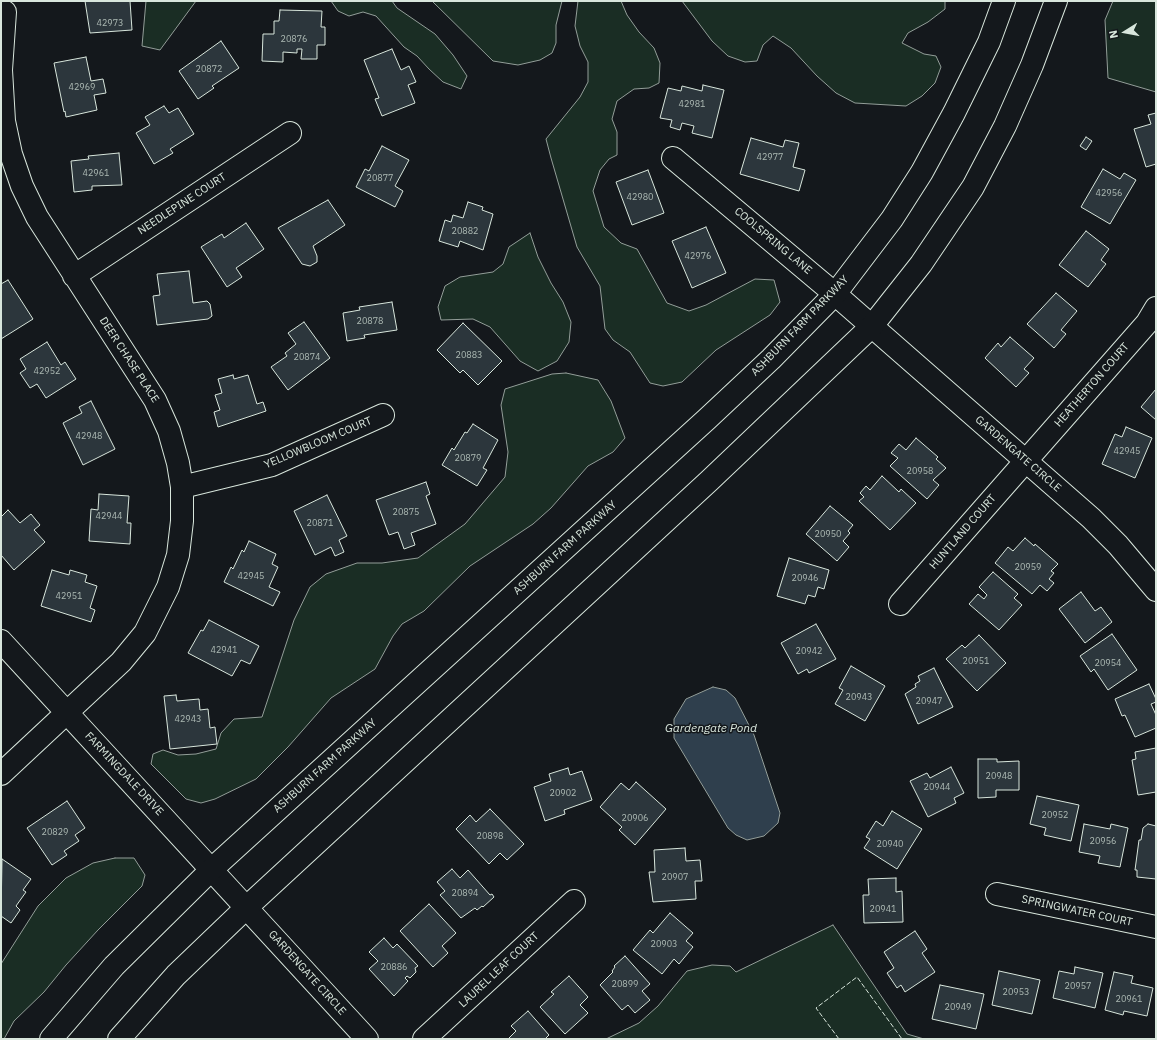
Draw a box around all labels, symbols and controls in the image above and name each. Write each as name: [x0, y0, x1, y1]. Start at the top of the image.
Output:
north arrow: [1105, 12, 1145, 52]
house number: 42973: [97, 18, 123, 28]
text: N: [1106, 29, 1121, 40]
house number: 20876: [281, 34, 307, 44]
house number: 20872: [196, 64, 222, 74]
house number: 42969: [69, 82, 95, 92]
house number: 42981: [679, 99, 705, 109]
house number: 42977: [757, 152, 783, 162]
house number: 42961: [83, 168, 109, 178]
street label: NEEDLEPINE COURT: [135, 170, 229, 238]
house number: 20877: [367, 173, 393, 183]
house number: 42956: [1096, 188, 1122, 198]
house number: 42980: [627, 192, 653, 202]
street label: COOLSPRING LANE: [732, 205, 814, 277]
house number: 20882: [452, 226, 478, 236]
house number: 42976: [685, 251, 711, 261]
street label: ASHBURN FARM PARKWAY: [749, 273, 851, 379]
street label: DEER CHASE PLACE: [96, 315, 162, 405]
house number: 20878: [357, 316, 383, 326]
street label: HEATHERTON COURT: [1052, 340, 1132, 430]
house number: 20883: [456, 350, 482, 360]
house number: 20874: [294, 352, 320, 362]
house number: 42952: [34, 366, 60, 376]
street label: GARDENGATE CIRCLE: [972, 413, 1064, 495]
street label: YELLOWBLOOM COURT: [262, 414, 374, 472]
house number: 42948: [76, 431, 102, 441]
house number: 42945: [1114, 446, 1140, 456]
house number: 20879: [455, 453, 481, 463]
house number: 20958: [907, 466, 933, 476]
street label: HUNTLAND COURT: [927, 492, 999, 572]
street label: ASHBURN FARM PARKWAY: [511, 498, 619, 598]
house number: 20875: [393, 507, 419, 517]
house number: 42944: [96, 511, 122, 521]
house number: 20871: [307, 518, 333, 528]
house number: 20950: [815, 529, 841, 539]
house number: 20959: [1015, 562, 1041, 572]
house number: 42945: [238, 571, 264, 581]
house number: 20946: [792, 573, 818, 583]
house number: 42951: [56, 591, 82, 601]
house number: 42941: [211, 645, 237, 655]
house number: 20942: [796, 646, 822, 656]
house number: 20951: [963, 656, 989, 666]
house number: 20954: [1095, 658, 1121, 668]
house number: 20943: [846, 692, 872, 702]
house number: 20947: [916, 696, 942, 706]
house number: 42943: [175, 714, 201, 724]
street label: ASHBURN FARM PARKWAY: [271, 716, 379, 816]
water label: Gardengate Pond: [665, 722, 757, 736]
street label: FARMINGDALE DRIVE: [82, 730, 166, 818]
house number: 20948: [986, 771, 1012, 781]
house number: 20944: [924, 782, 950, 792]
house number: 20902: [550, 788, 576, 798]
house number: 20952: [1042, 810, 1068, 820]
house number: 20906: [622, 813, 648, 823]
house number: 20829: [42, 827, 68, 837]
house number: 20898: [477, 831, 503, 841]
house number: 20956: [1090, 836, 1116, 846]
house number: 20940: [877, 839, 903, 849]
house number: 20907: [662, 872, 688, 882]
house number: 20894: [452, 888, 478, 898]
street label: SPRINGWATER COURT: [1020, 893, 1134, 929]
house number: 20941: [870, 904, 896, 914]
street label: GARDENGATE CIRCLE: [265, 928, 349, 1018]
street label: LAUREL LEAF COURT: [456, 930, 542, 1010]
house number: 20903: [651, 939, 677, 949]
house number: 20886: [381, 962, 407, 972]
house number: 20899: [612, 979, 638, 989]
house number: 20957: [1065, 981, 1091, 991]
house number: 20953: [1003, 987, 1029, 997]
house number: 20961: [1116, 994, 1142, 1004]
house number: 20949: [945, 1002, 971, 1012]

